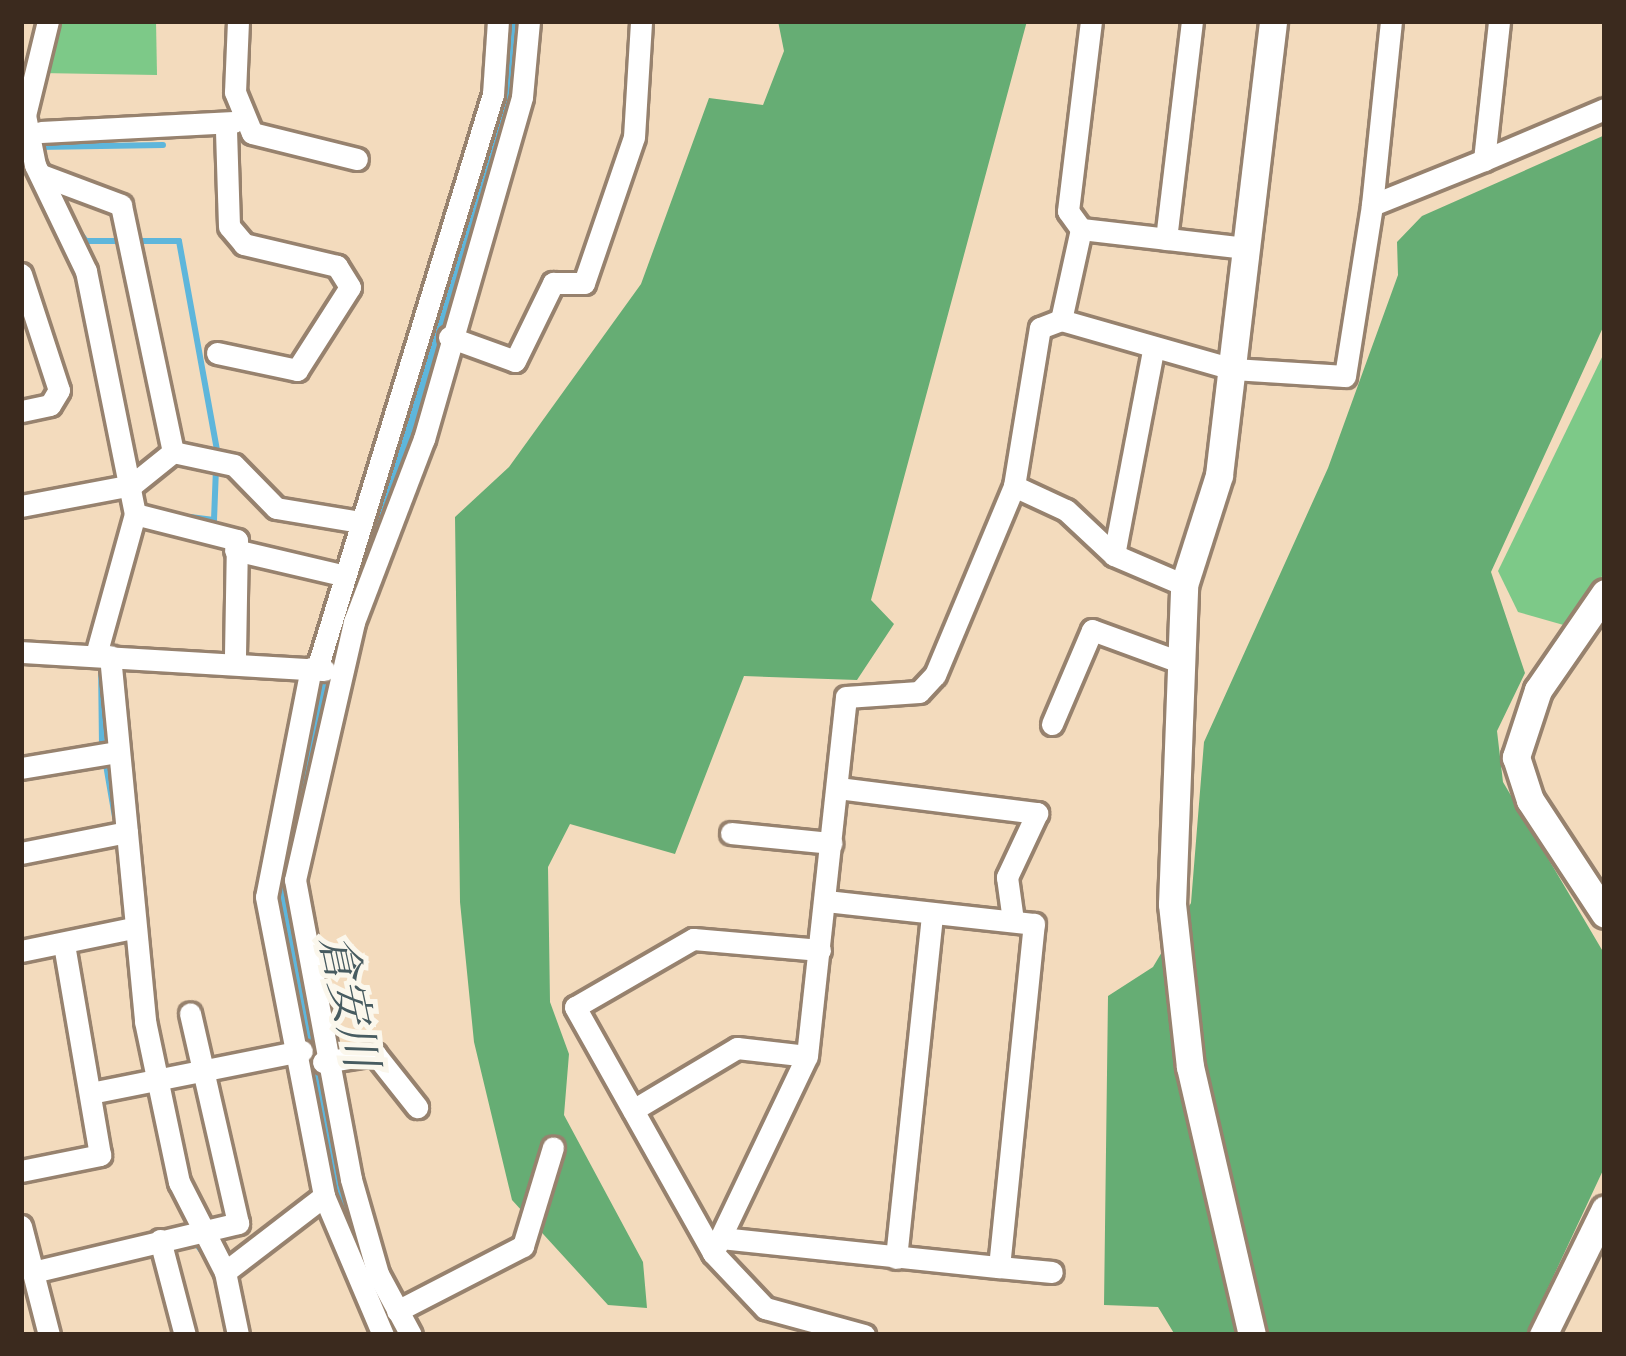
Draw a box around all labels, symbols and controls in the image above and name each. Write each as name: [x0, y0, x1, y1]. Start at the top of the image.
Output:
water label: 倉安川: [308, 929, 388, 1073]

